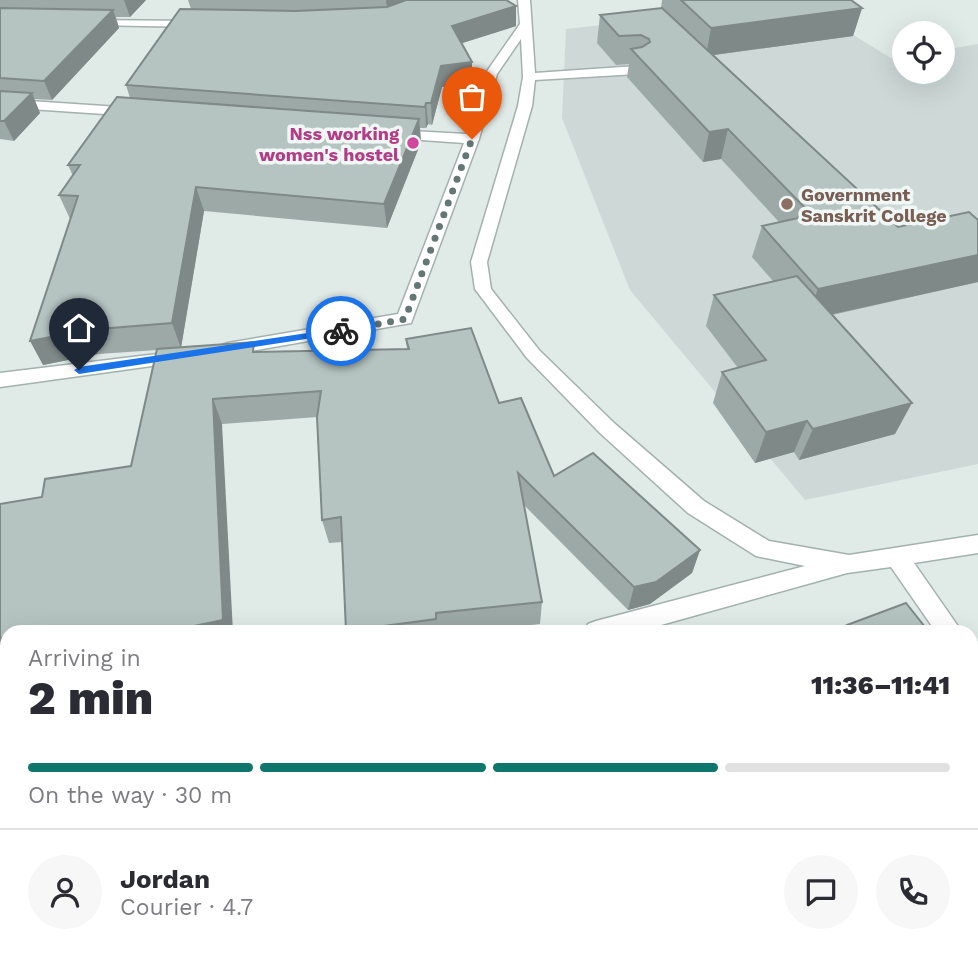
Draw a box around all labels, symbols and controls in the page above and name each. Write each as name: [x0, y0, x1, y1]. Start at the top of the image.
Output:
map controls: [892, 21, 955, 84]
button: locate: [892, 21, 955, 84]
pin: [442, 67, 502, 139]
icon: bag: [453, 78, 491, 116]
place label: Nss working women's hostel: [259, 123, 400, 165]
marker: Nss working women's hostel: [405, 135, 421, 151]
place label: Government Sanskrit College: [801, 184, 947, 226]
marker: Government Sanskrit College: [779, 196, 795, 212]
courier: [306, 296, 376, 366]
pin: [49, 298, 109, 370]
icon: home: [60, 309, 98, 347]
icon: bike: [322, 312, 360, 350]
text: Arriving in: [28, 645, 141, 672]
text: 11:36–11:41: [811, 670, 950, 700]
text: 2 min: [28, 671, 153, 725]
text: On the way · 30 m: [28, 782, 232, 809]
button: person: [28, 855, 102, 929]
button: chat: [784, 855, 858, 929]
button: phone: [876, 855, 950, 929]
text: Jordan: [120, 864, 210, 894]
text: Courier · 4.7: [120, 894, 253, 921]

